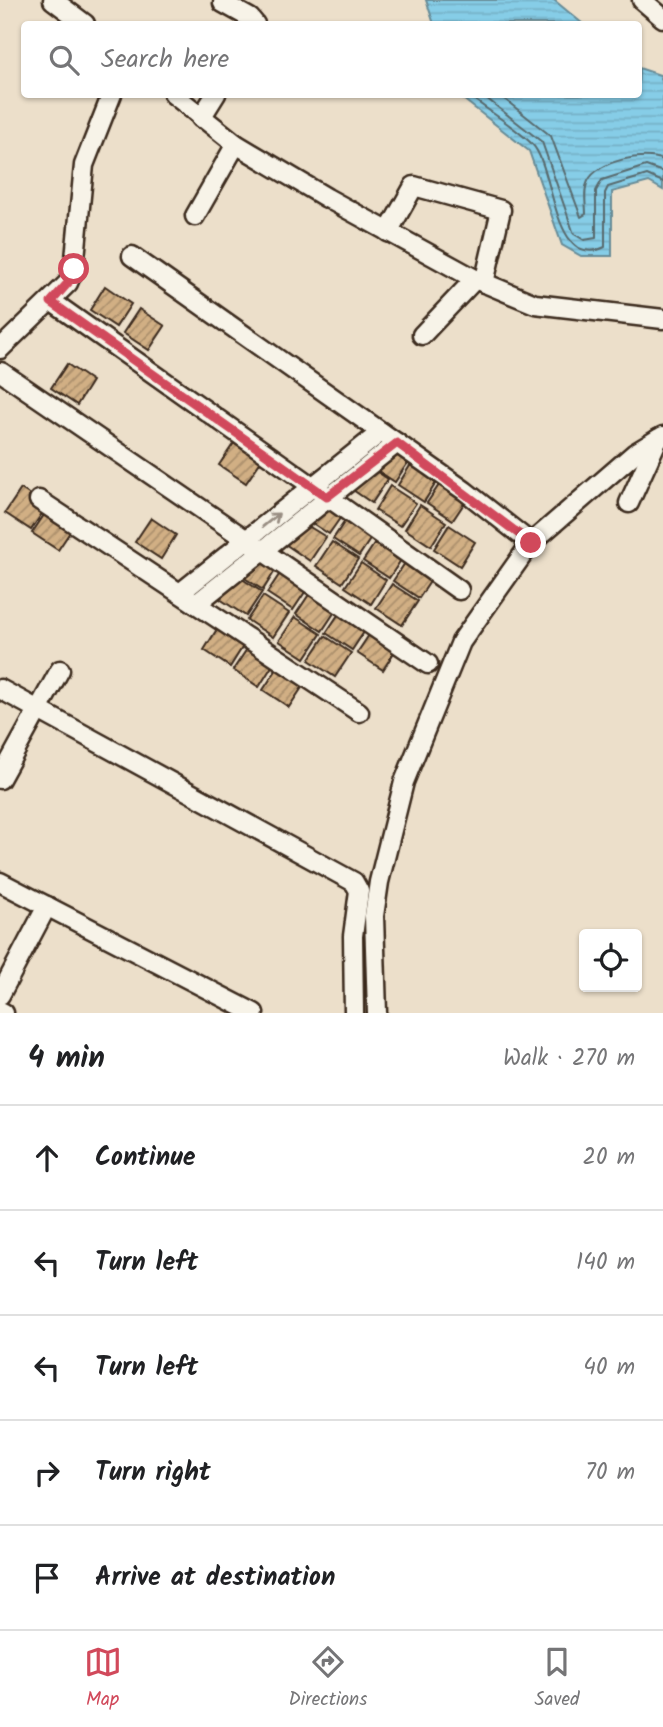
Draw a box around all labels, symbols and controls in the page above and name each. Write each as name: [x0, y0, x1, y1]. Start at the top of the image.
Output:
search box: [21, 21, 642, 98]
text: Search here: [101, 39, 229, 81]
icon: search: [45, 41, 83, 79]
route start: [58, 253, 89, 284]
one-way arrow: [262, 512, 280, 528]
route end: [515, 527, 546, 558]
map controls: [579, 929, 642, 992]
button: locate: [579, 929, 642, 992]
text: 4 min: [28, 1035, 105, 1083]
text: Walk · 270 m: [503, 1041, 635, 1077]
text: Continue: [95, 1137, 196, 1179]
icon: ahead: [28, 1139, 66, 1177]
text: 20 m: [583, 1140, 635, 1176]
text: Turn left: [95, 1242, 198, 1284]
icon: left: [28, 1244, 66, 1282]
text: 140 m: [576, 1245, 635, 1281]
text: Turn left: [95, 1347, 198, 1389]
icon: left: [28, 1349, 66, 1387]
text: 40 m: [583, 1350, 635, 1386]
text: Turn right: [95, 1452, 211, 1494]
icon: right: [28, 1454, 66, 1492]
text: 70 m: [585, 1455, 635, 1491]
text: Arrive at destination: [95, 1557, 335, 1599]
icon: arrive: [28, 1559, 66, 1597]
tab: Map: [84, 1643, 122, 1715]
tab: Directions: [289, 1643, 367, 1715]
tab: Saved: [534, 1643, 579, 1715]

